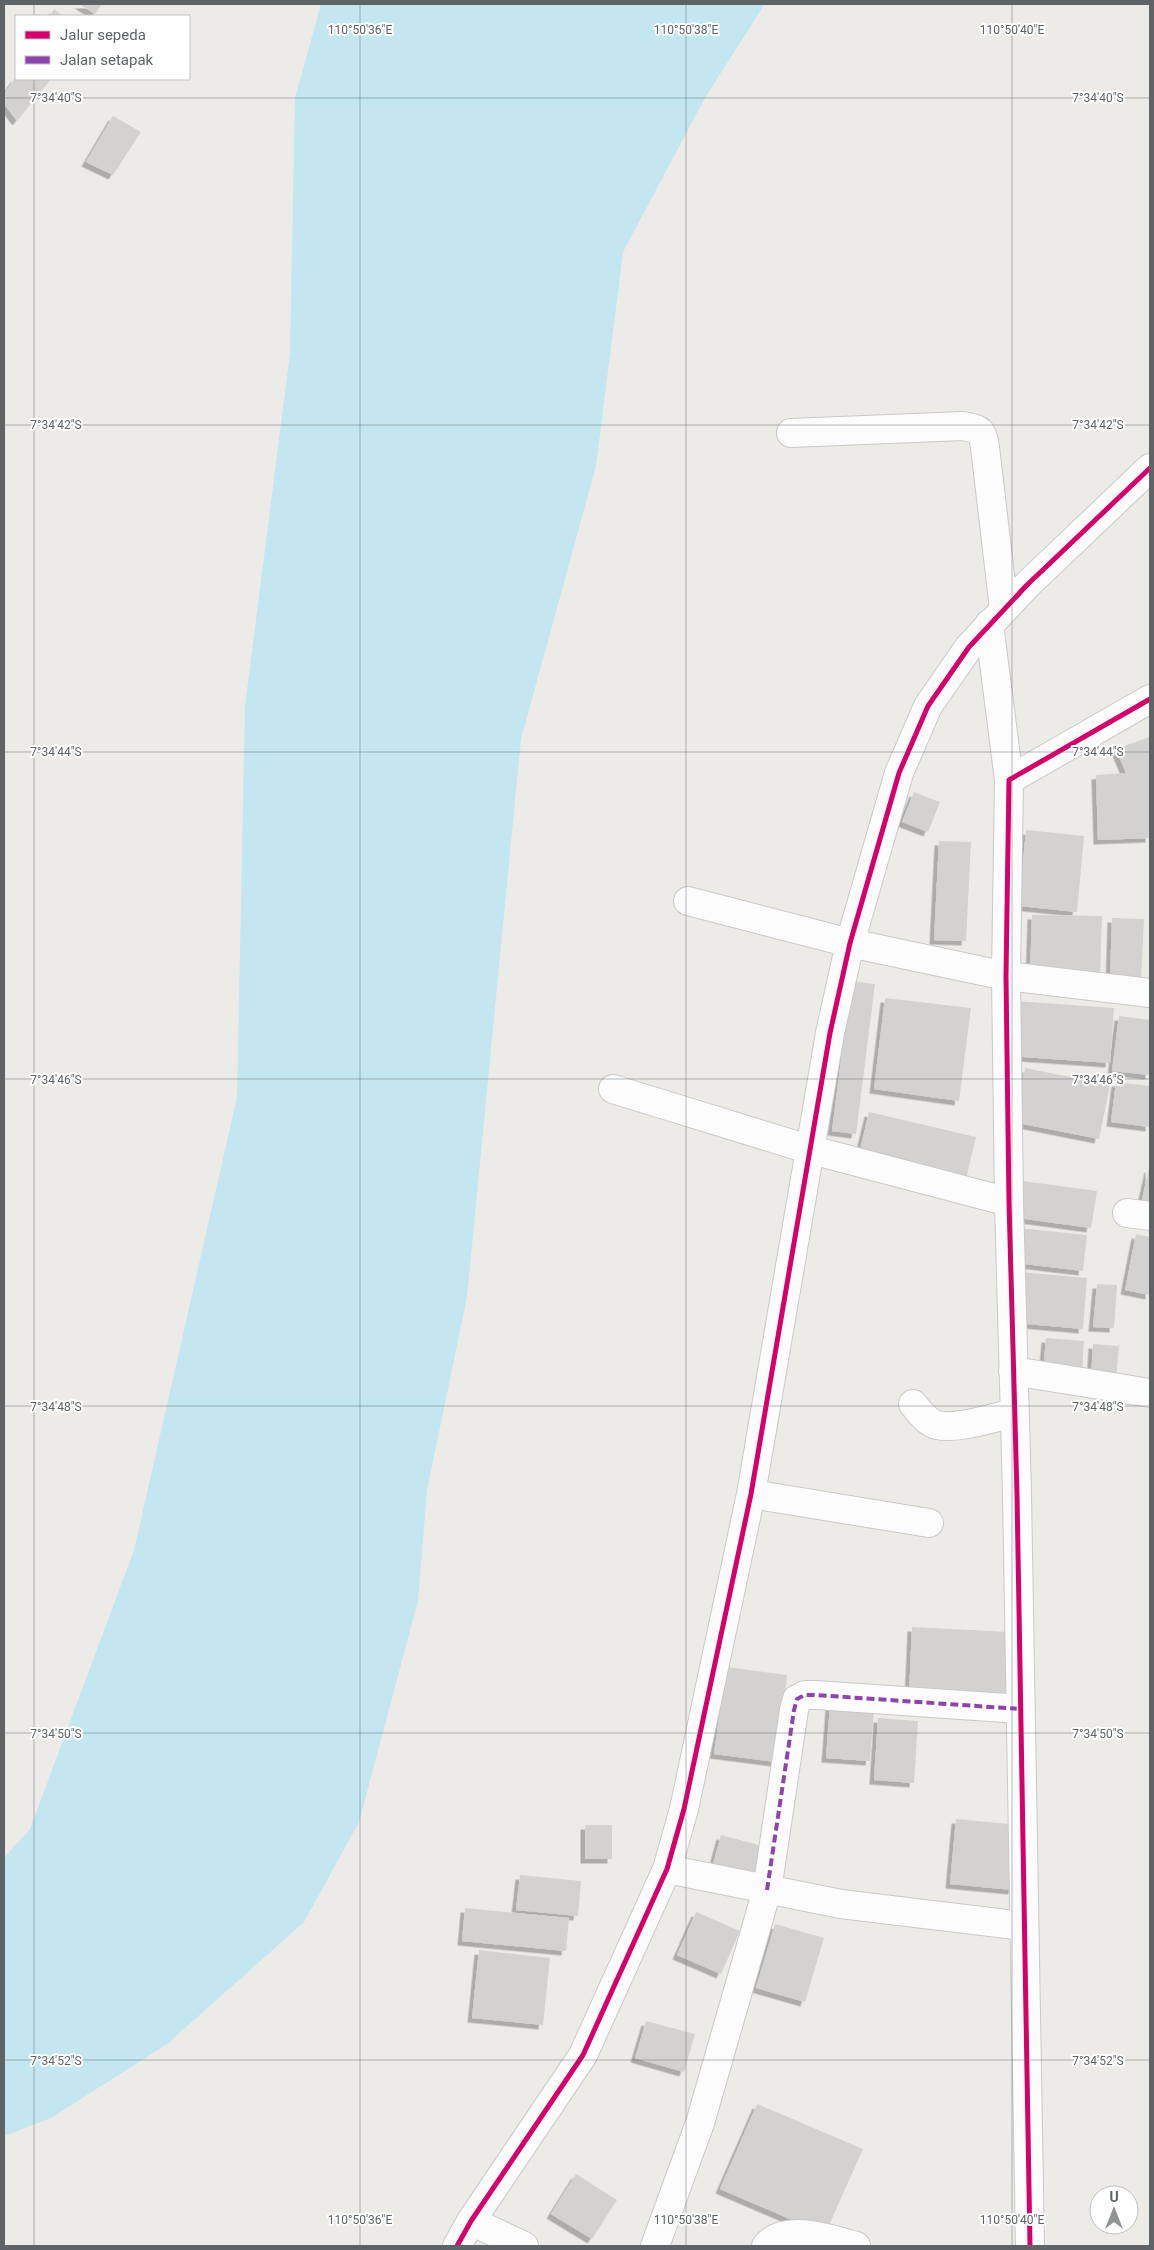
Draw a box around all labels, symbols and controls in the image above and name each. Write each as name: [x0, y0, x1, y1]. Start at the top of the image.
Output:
legend: [15, 15, 190, 80]
text: 110°50'36"E: [328, 23, 392, 37]
text: 110°50'38"E: [654, 23, 718, 37]
text: 110°50'40"E: [980, 23, 1044, 37]
text: Jalur sepeda: [60, 26, 146, 44]
text: Jalan setapak: [60, 51, 154, 69]
text: 7°34'40"S: [30, 91, 82, 105]
text: 7°34'40"S: [1072, 91, 1124, 105]
text: 7°34'42"S: [30, 418, 82, 432]
text: 7°34'42"S: [1072, 418, 1124, 432]
text: 7°34'44"S: [30, 745, 82, 759]
text: 7°34'44"S: [1072, 745, 1124, 759]
text: 7°34'46"S: [30, 1073, 82, 1087]
text: 7°34'46"S: [1072, 1073, 1124, 1087]
text: 7°34'48"S: [30, 1400, 82, 1414]
text: 7°34'48"S: [1072, 1400, 1124, 1414]
text: 7°34'50"S: [30, 1727, 82, 1741]
text: 7°34'50"S: [1072, 1727, 1124, 1741]
text: 7°34'52"S: [30, 2054, 82, 2068]
text: 7°34'52"S: [1072, 2054, 1124, 2068]
north arrow: [1089, 2185, 1139, 2235]
text: U: [1109, 2189, 1119, 2205]
text: 110°50'36"E: [328, 2213, 392, 2227]
text: 110°50'38"E: [654, 2213, 718, 2227]
text: 110°50'40"E: [980, 2213, 1044, 2227]

